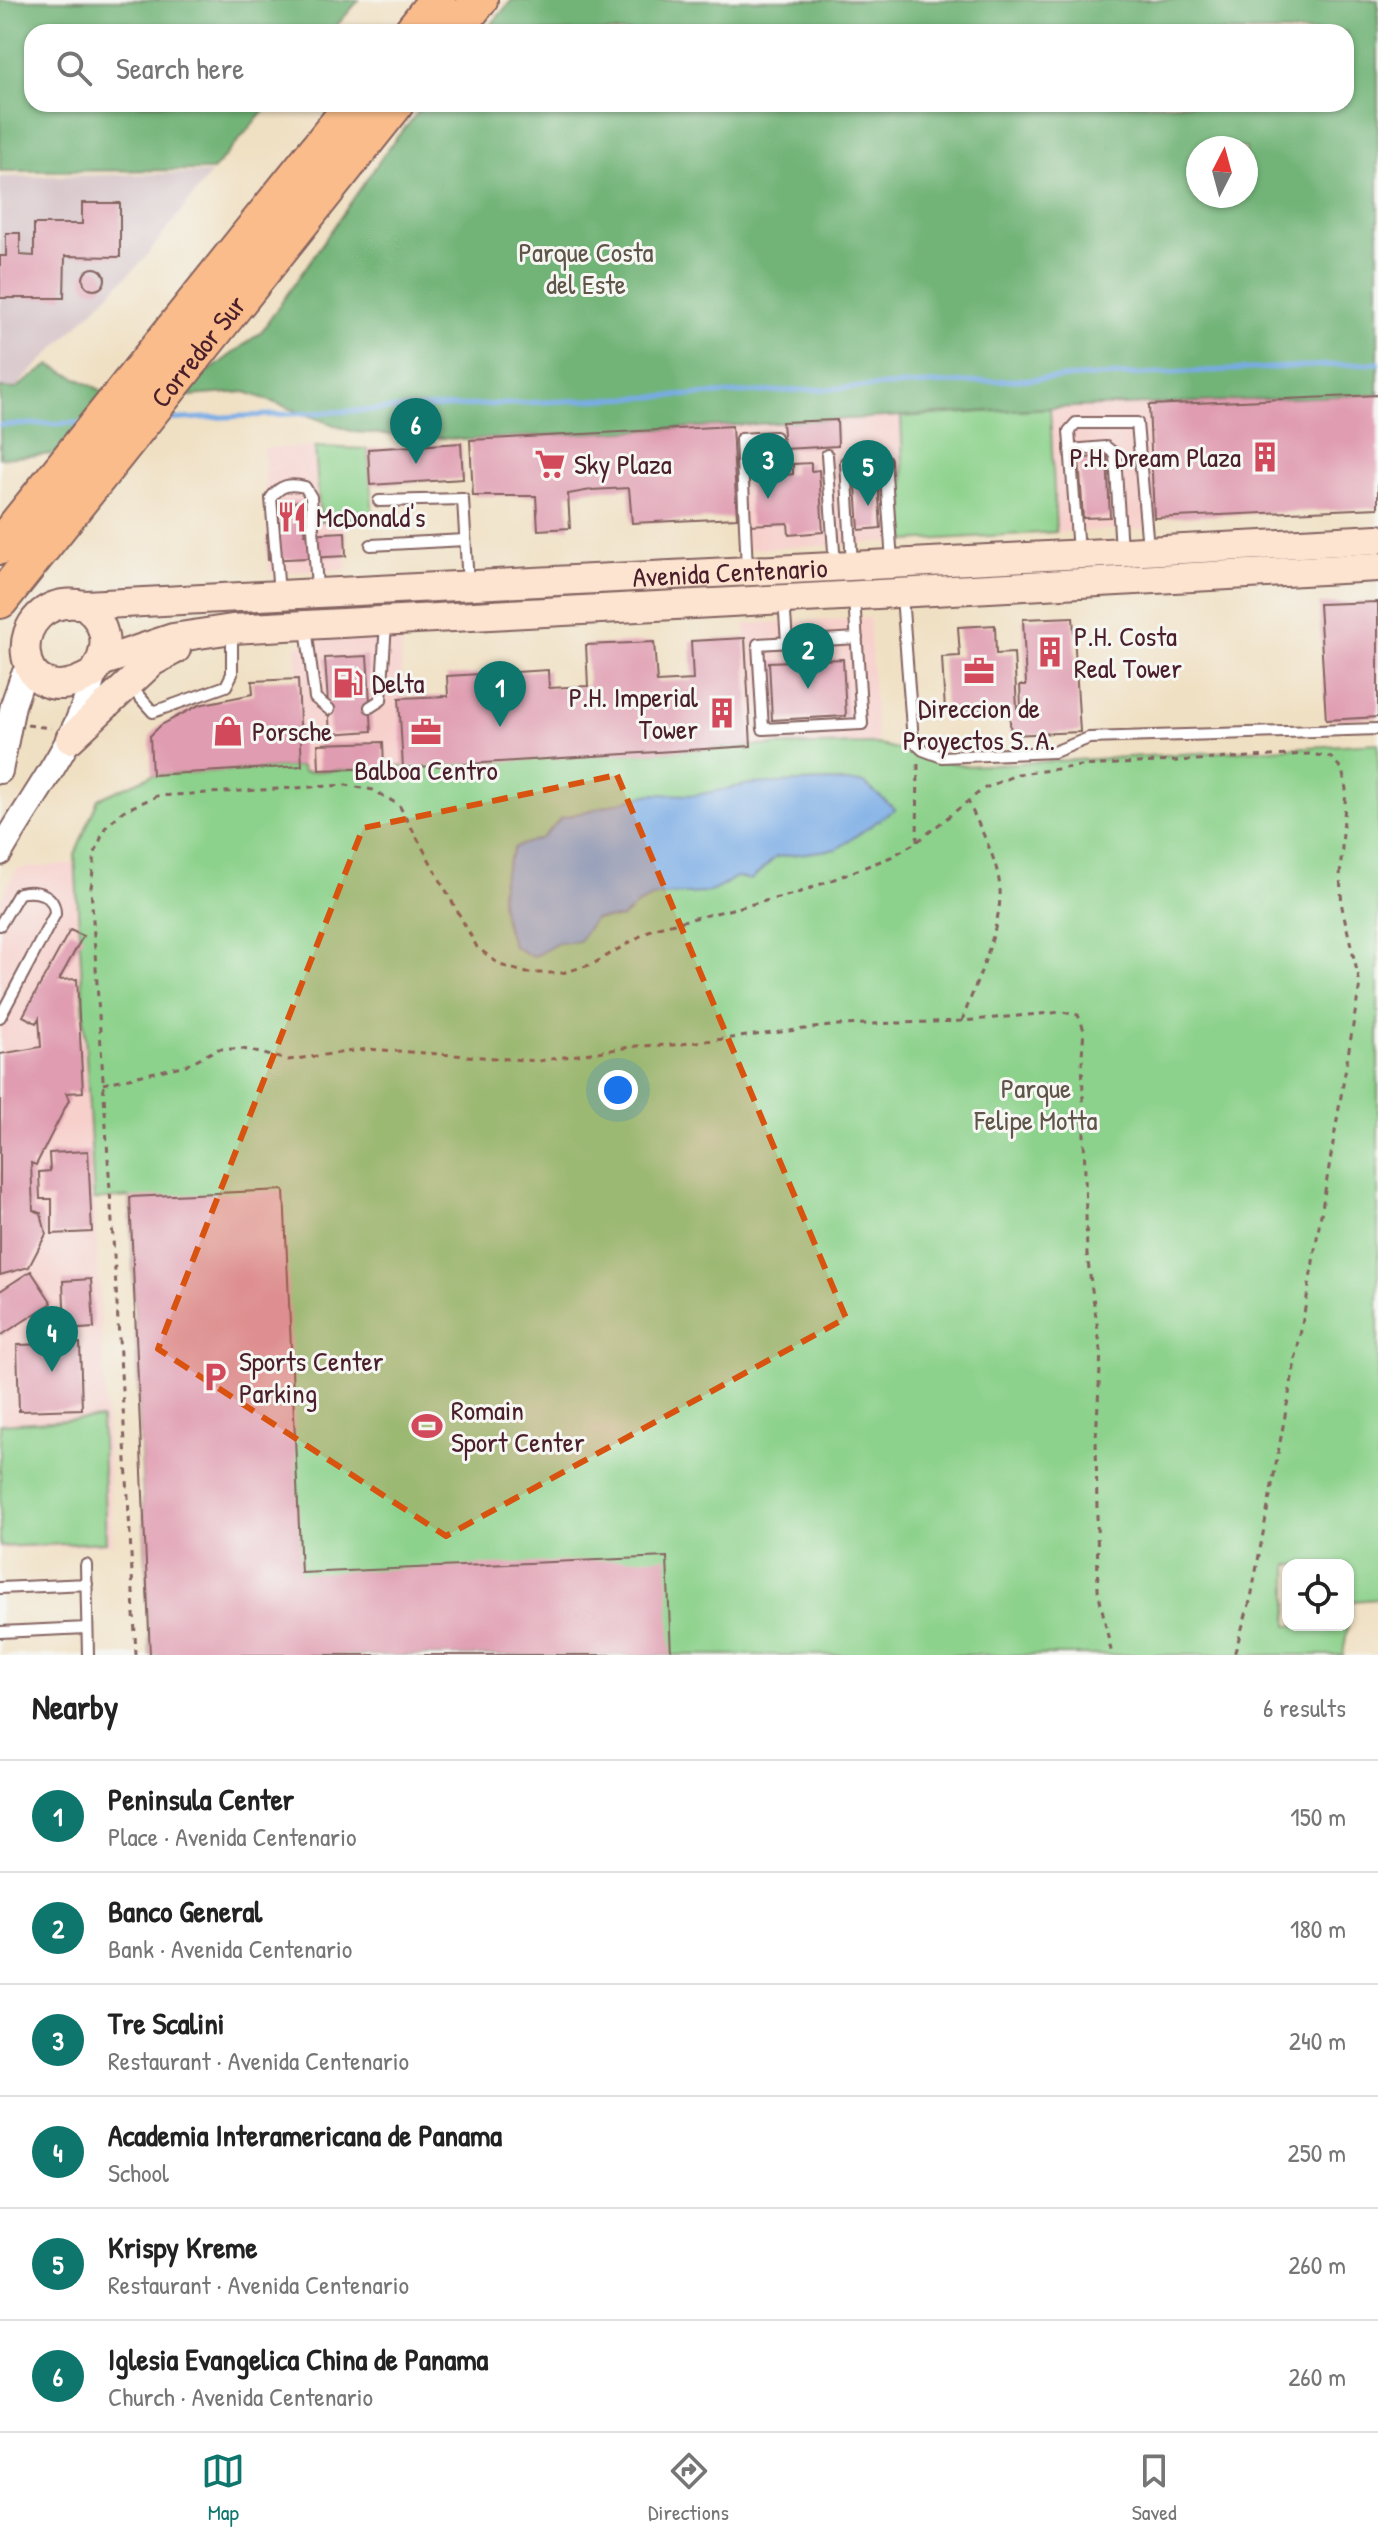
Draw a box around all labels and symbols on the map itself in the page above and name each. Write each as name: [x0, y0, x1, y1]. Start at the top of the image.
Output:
north arrow: [1186, 136, 1258, 208]
park label: Parque Costa del Este: [519, 233, 654, 303]
street label: Corredor Sur: [142, 287, 255, 415]
pin: 6: [390, 398, 442, 464]
pin: 3: [742, 433, 794, 499]
place label: P.H. Dream Plaza: [1069, 438, 1241, 476]
pin: 5: [842, 440, 894, 506]
building icon: P.H. Dream Plaza: [1248, 440, 1282, 474]
place label: Sky Plaza: [574, 445, 672, 483]
supermarket icon: Sky Plaza: [533, 447, 567, 481]
place label: McDonald's: [316, 498, 425, 536]
restaurant icon: McDonald's: [275, 500, 309, 534]
street label: Avenida Centenario: [631, 548, 828, 596]
place label: P.H. Costa Real Tower: [1074, 617, 1182, 687]
pin: 2: [782, 623, 834, 689]
building icon: P.H. Costa Real Tower: [1033, 635, 1067, 669]
office icon: Direccion de Proyectos S. A.: [962, 654, 996, 688]
pin: 1: [474, 661, 526, 727]
place label: Delta: [372, 664, 425, 702]
fuel station icon: Delta: [331, 666, 365, 700]
place label: P.H. Imperial Tower: [569, 678, 699, 748]
place label: Direccion de Proyectos S. A.: [903, 689, 1055, 759]
building icon: P.H. Imperial Tower: [705, 696, 739, 730]
place label: Porsche: [252, 712, 332, 750]
shop icon: Porsche: [211, 714, 245, 748]
office icon: Balboa Centro: [409, 715, 443, 749]
place label: Balboa Centro: [354, 751, 498, 789]
park label: Parque Felipe Motta: [973, 1069, 1098, 1139]
your location: [598, 1070, 638, 1110]
pin: 4: [26, 1306, 78, 1372]
place label: Sports Center Parking: [239, 1342, 384, 1412]
parking icon: Sports Center Parking: [198, 1360, 232, 1394]
place label: Romain Sport Center: [451, 1391, 585, 1461]
sports icon: Romain Sport Center: [410, 1409, 444, 1443]

